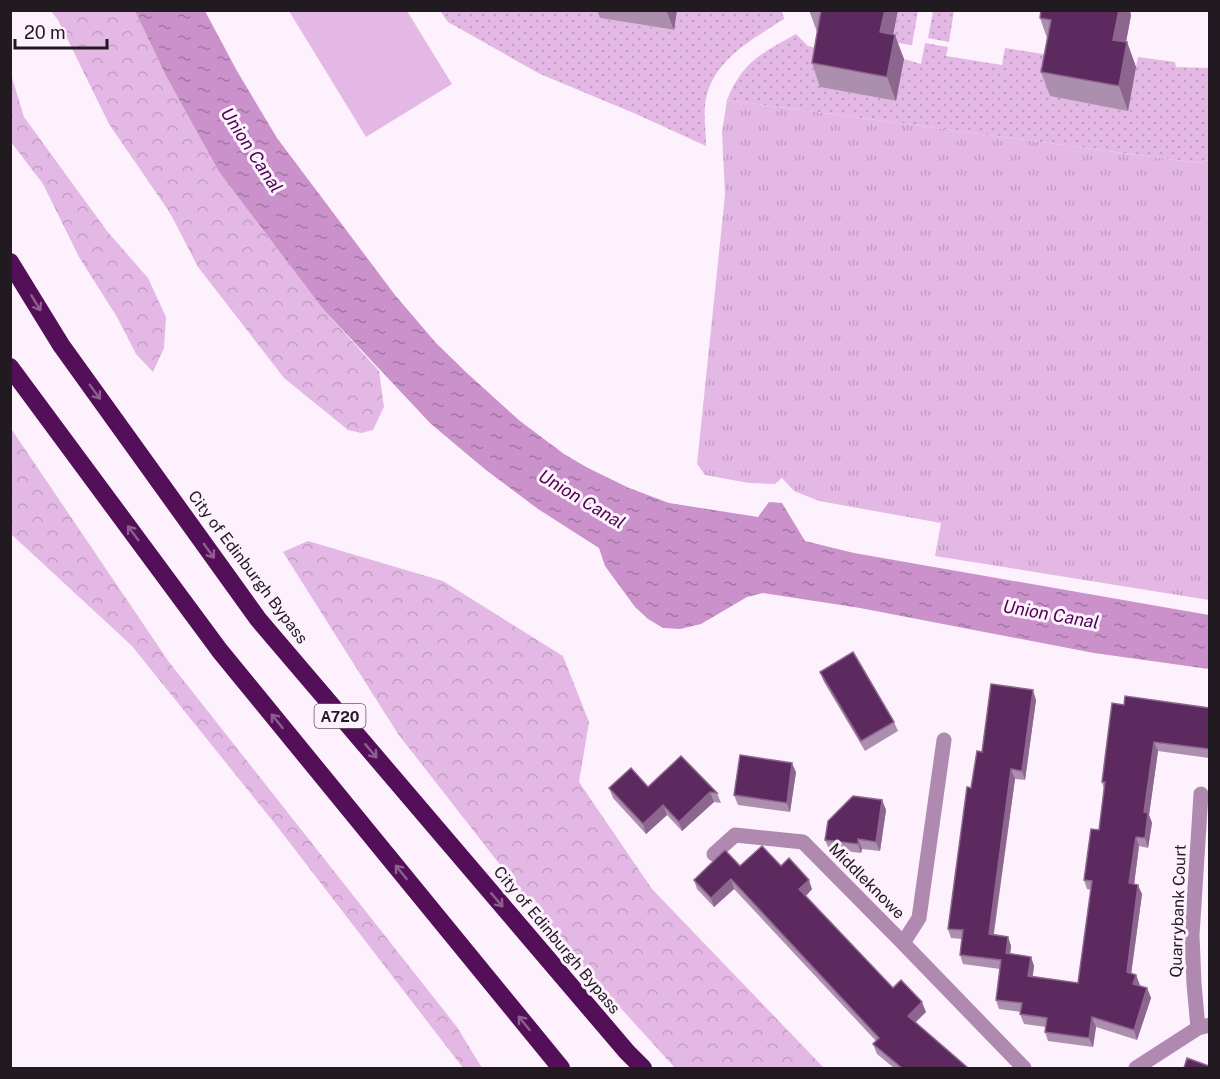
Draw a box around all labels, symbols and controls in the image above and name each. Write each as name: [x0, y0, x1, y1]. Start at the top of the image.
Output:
scale bar: [15, 12, 106, 50]
text: 20 m: [24, 22, 66, 43]
water label: Union Canal: [217, 104, 287, 196]
one-way arrow: [30, 294, 42, 311]
one-way arrow: [89, 384, 101, 400]
water label: Union Canal: [535, 465, 629, 533]
street label: City of Edinburgh Bypass: [184, 487, 312, 647]
one-way arrow: [126, 526, 139, 542]
one-way arrow: [203, 542, 215, 558]
water label: Union Canal: [1001, 595, 1101, 633]
road number: A720: [314, 704, 366, 728]
one-way arrow: [270, 714, 284, 729]
one-way arrow: [364, 743, 378, 758]
street label: Middleknowe: [825, 839, 909, 923]
street label: Quarrybank Court: [1166, 844, 1190, 978]
street label: City of Edinburgh Bypass: [490, 862, 624, 1018]
one-way arrow: [394, 864, 407, 880]
one-way arrow: [490, 892, 504, 907]
one-way arrow: [517, 1016, 531, 1031]

